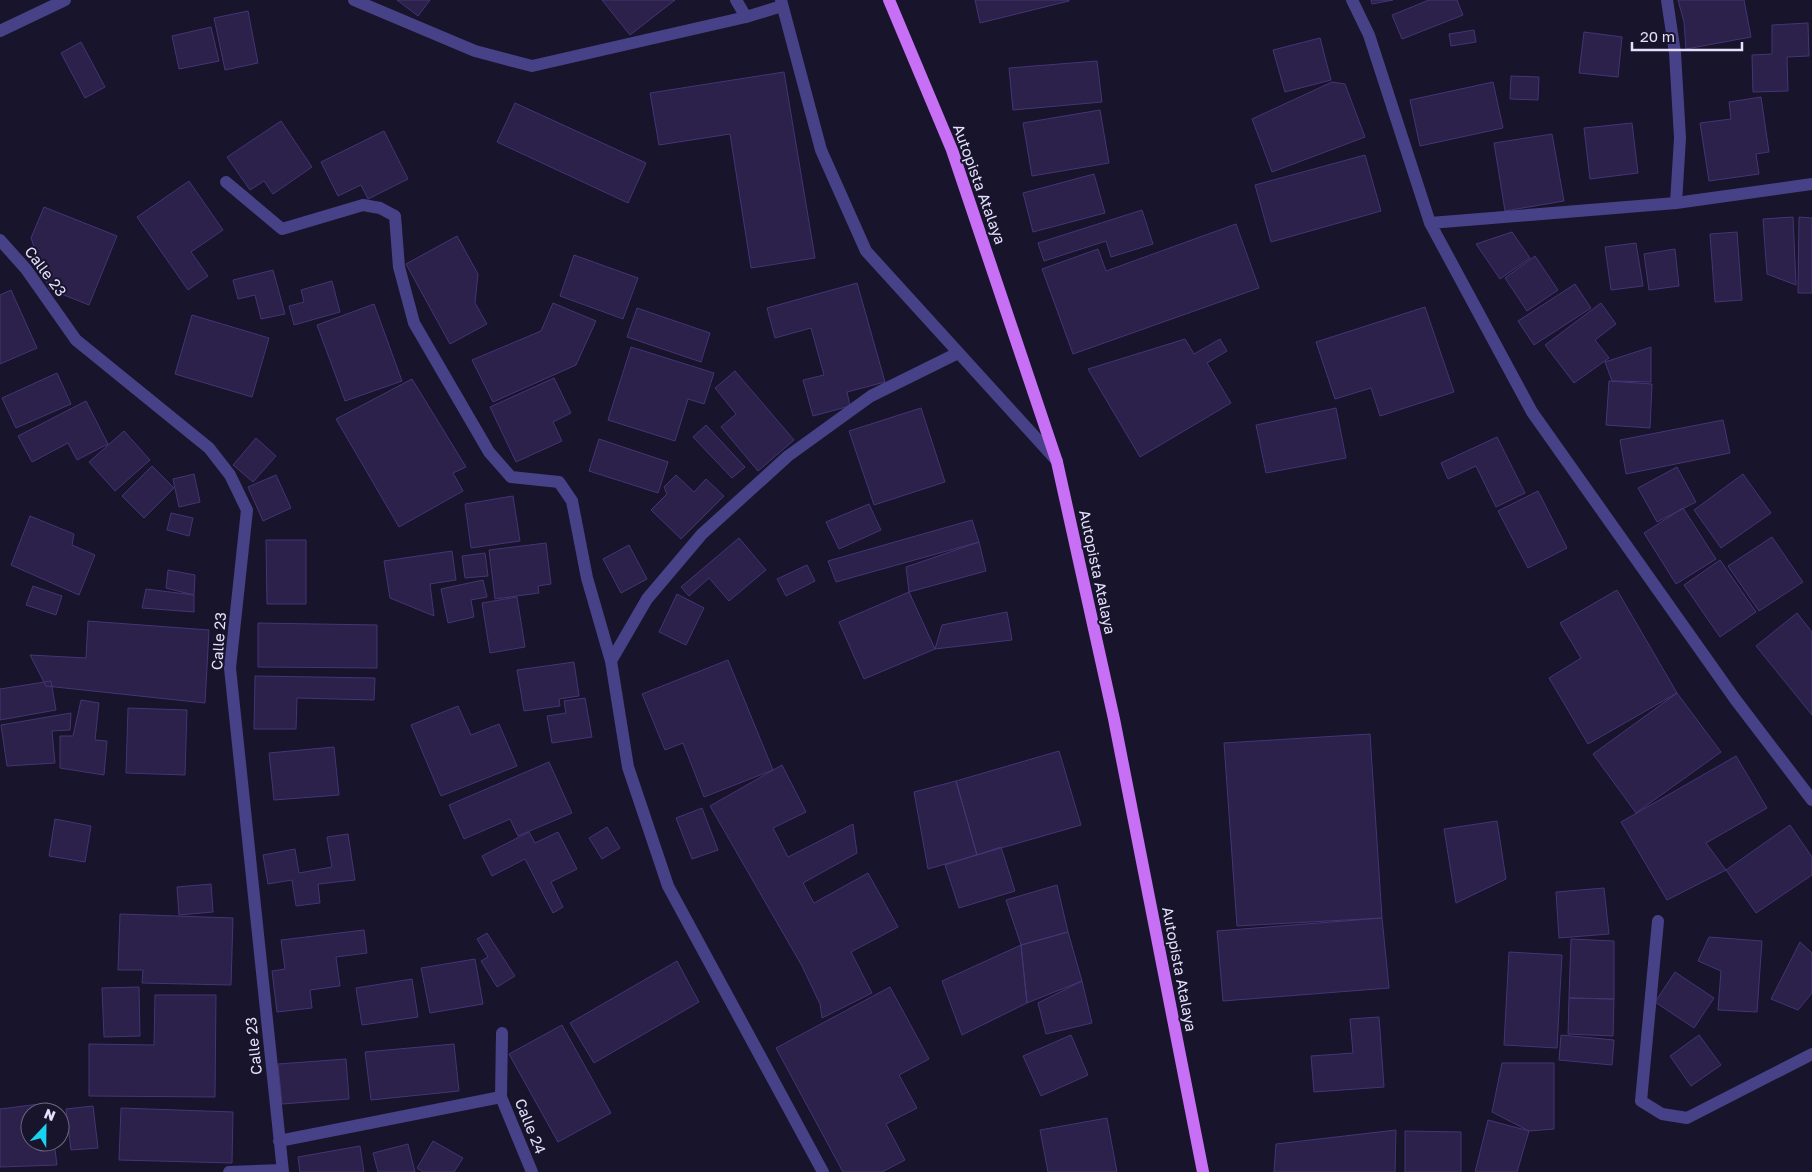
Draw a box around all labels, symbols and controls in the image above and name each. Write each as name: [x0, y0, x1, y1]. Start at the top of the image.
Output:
scale bar: [1632, 20, 1742, 52]
text: 20 m: [1640, 27, 1675, 45]
street label: Autopista Atalaya: [950, 121, 1010, 247]
street label: Calle 23: [21, 242, 71, 300]
street label: Autopista Atalaya: [1076, 508, 1120, 636]
street label: Calle 23: [207, 611, 229, 671]
street label: Autopista Atalaya: [1159, 905, 1201, 1033]
street label: Calle 23: [241, 1016, 265, 1076]
street label: Calle 24: [512, 1096, 550, 1156]
north arrow: [20, 1102, 70, 1152]
text: N: [42, 1105, 58, 1124]

